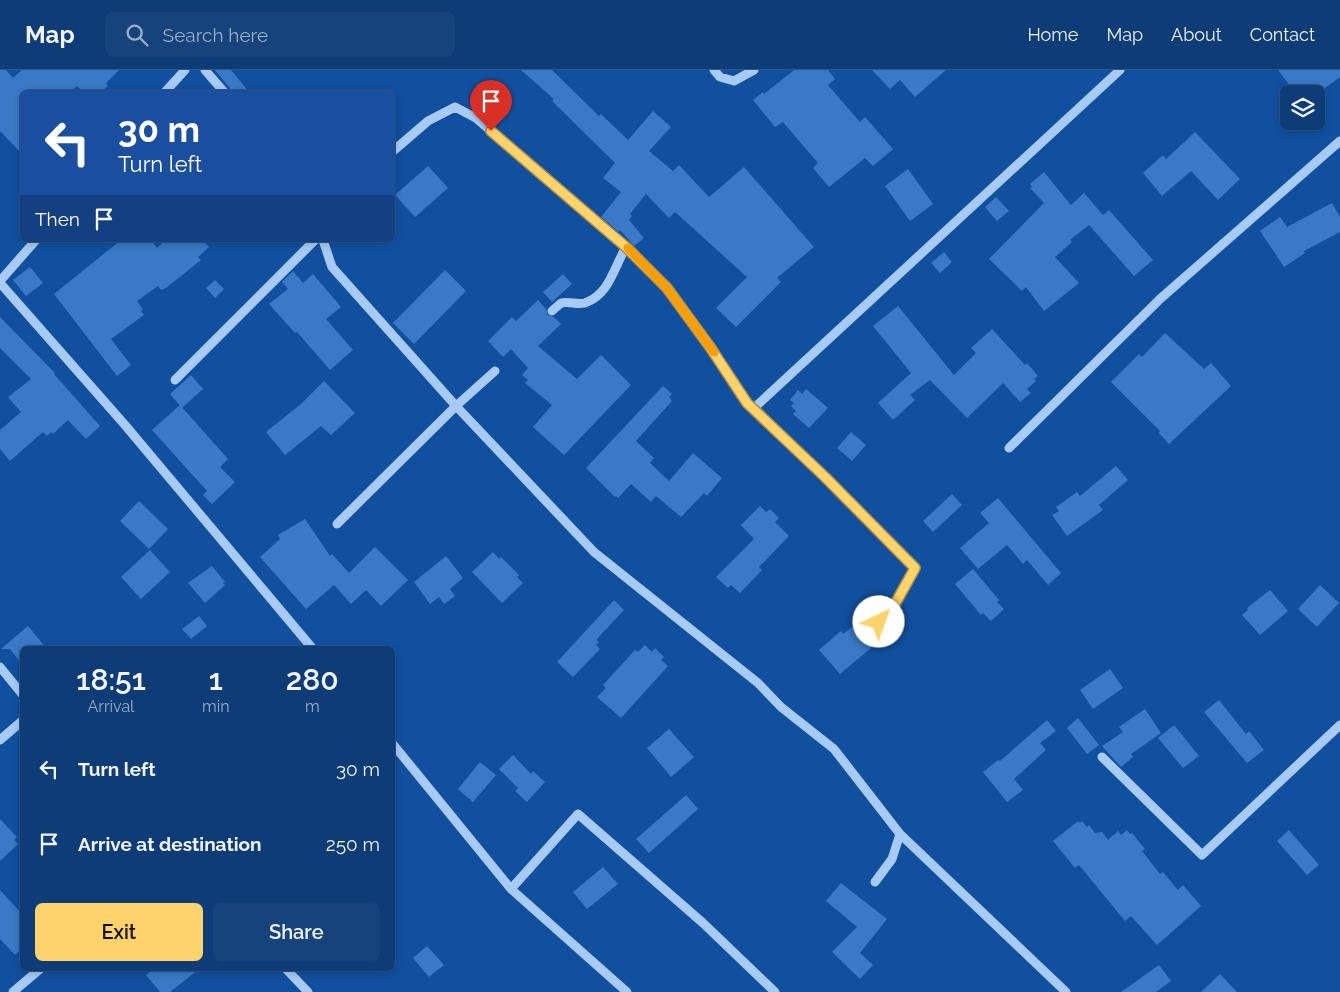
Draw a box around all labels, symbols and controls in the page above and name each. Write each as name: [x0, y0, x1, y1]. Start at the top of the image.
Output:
search box: [105, 12, 455, 57]
text: Map: [25, 20, 75, 49]
icon: search: [123, 21, 151, 49]
text: Search here: [163, 24, 268, 46]
text: Home: [1027, 24, 1078, 45]
text: Map: [1106, 24, 1143, 45]
text: About: [1171, 24, 1222, 45]
text: Contact: [1250, 24, 1315, 45]
pin: [470, 80, 512, 131]
map controls: [1280, 85, 1325, 130]
button: layers: [1280, 85, 1325, 130]
icon: arrive: [477, 87, 505, 115]
text: 30 m: [118, 109, 200, 150]
icon: left: [35, 110, 100, 175]
text: Turn left: [118, 151, 202, 177]
icon: arrive: [90, 205, 118, 233]
text: Then: [35, 208, 80, 230]
position arrow: [852, 595, 904, 647]
text: 18:51: [76, 662, 146, 697]
text: 1: [209, 662, 223, 697]
text: 280: [286, 662, 339, 697]
text: Arrival: [88, 697, 134, 716]
text: min: [202, 697, 230, 716]
text: m: [305, 697, 320, 716]
icon: left: [35, 755, 63, 783]
text: Turn left: [78, 758, 155, 780]
text: 30 m: [336, 758, 380, 780]
icon: arrive: [35, 830, 63, 858]
text: Arrive at destination: [78, 833, 262, 855]
text: 250 m: [326, 833, 380, 855]
button: Exit: [35, 903, 203, 961]
button: Share: [213, 903, 380, 961]

